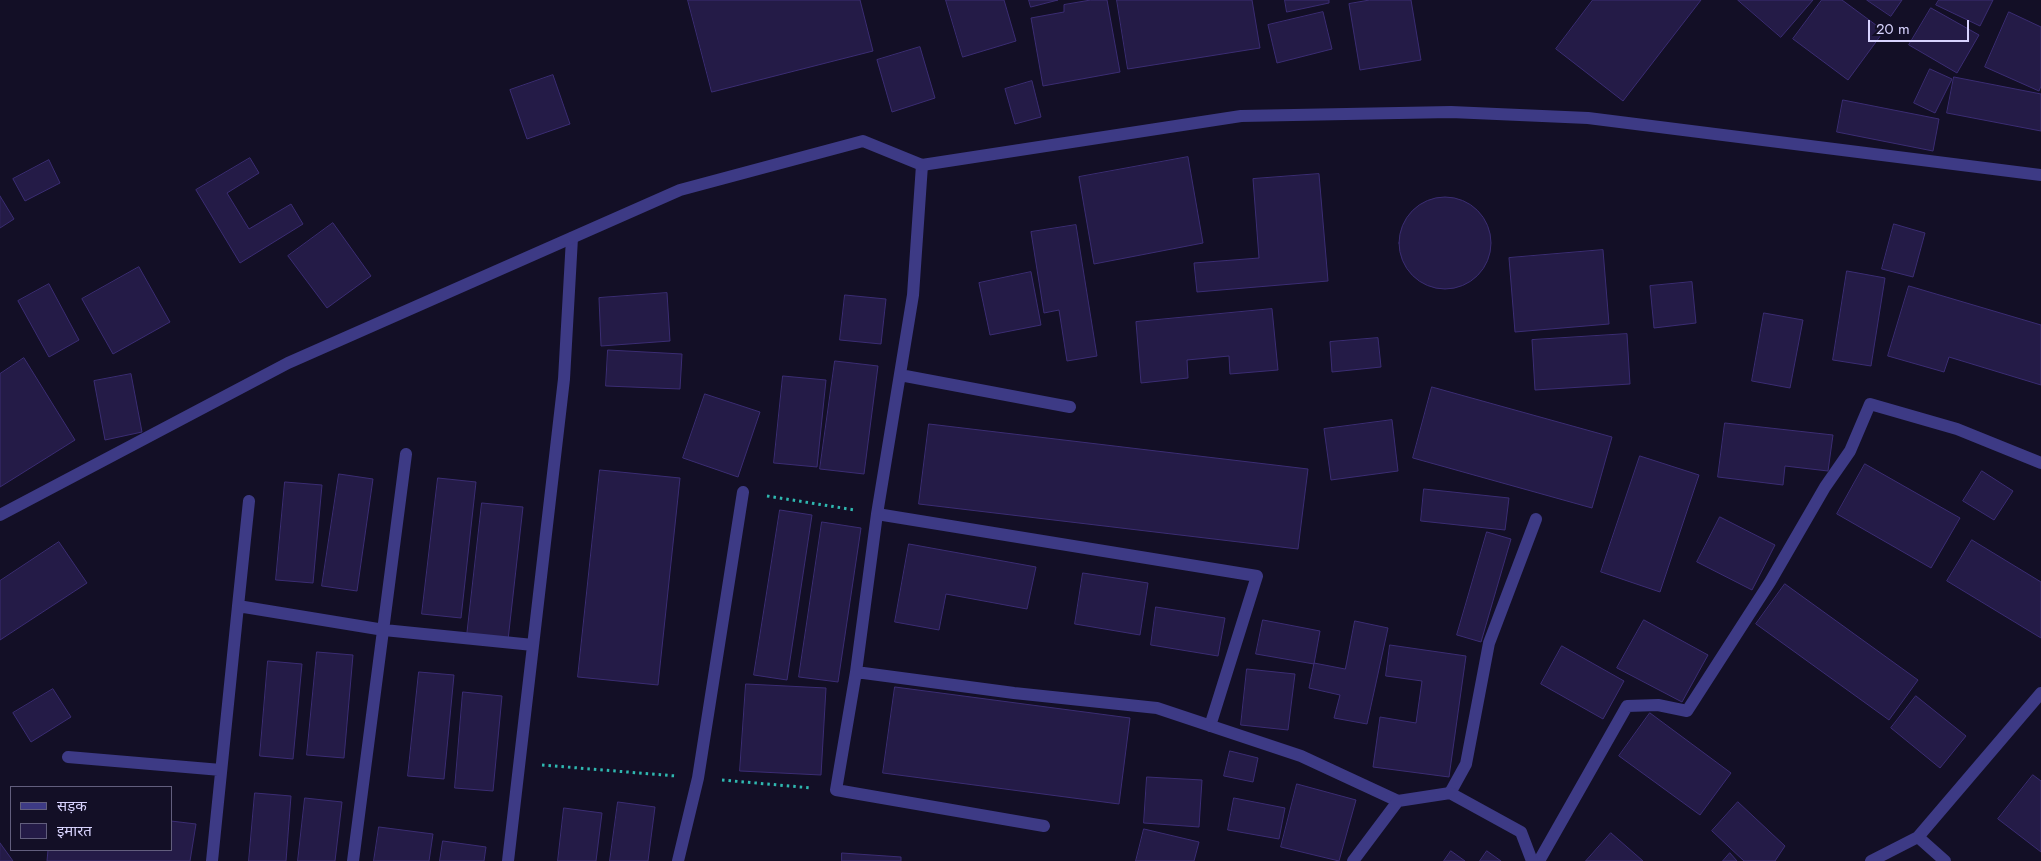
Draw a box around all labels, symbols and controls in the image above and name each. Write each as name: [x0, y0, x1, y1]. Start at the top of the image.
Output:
scale bar: [1871, 10, 1972, 42]
text: 20 m: [1876, 18, 1910, 40]
legend: [10, 786, 172, 851]
text: सड़क: [57, 795, 87, 817]
text: इमारत: [57, 820, 92, 842]

